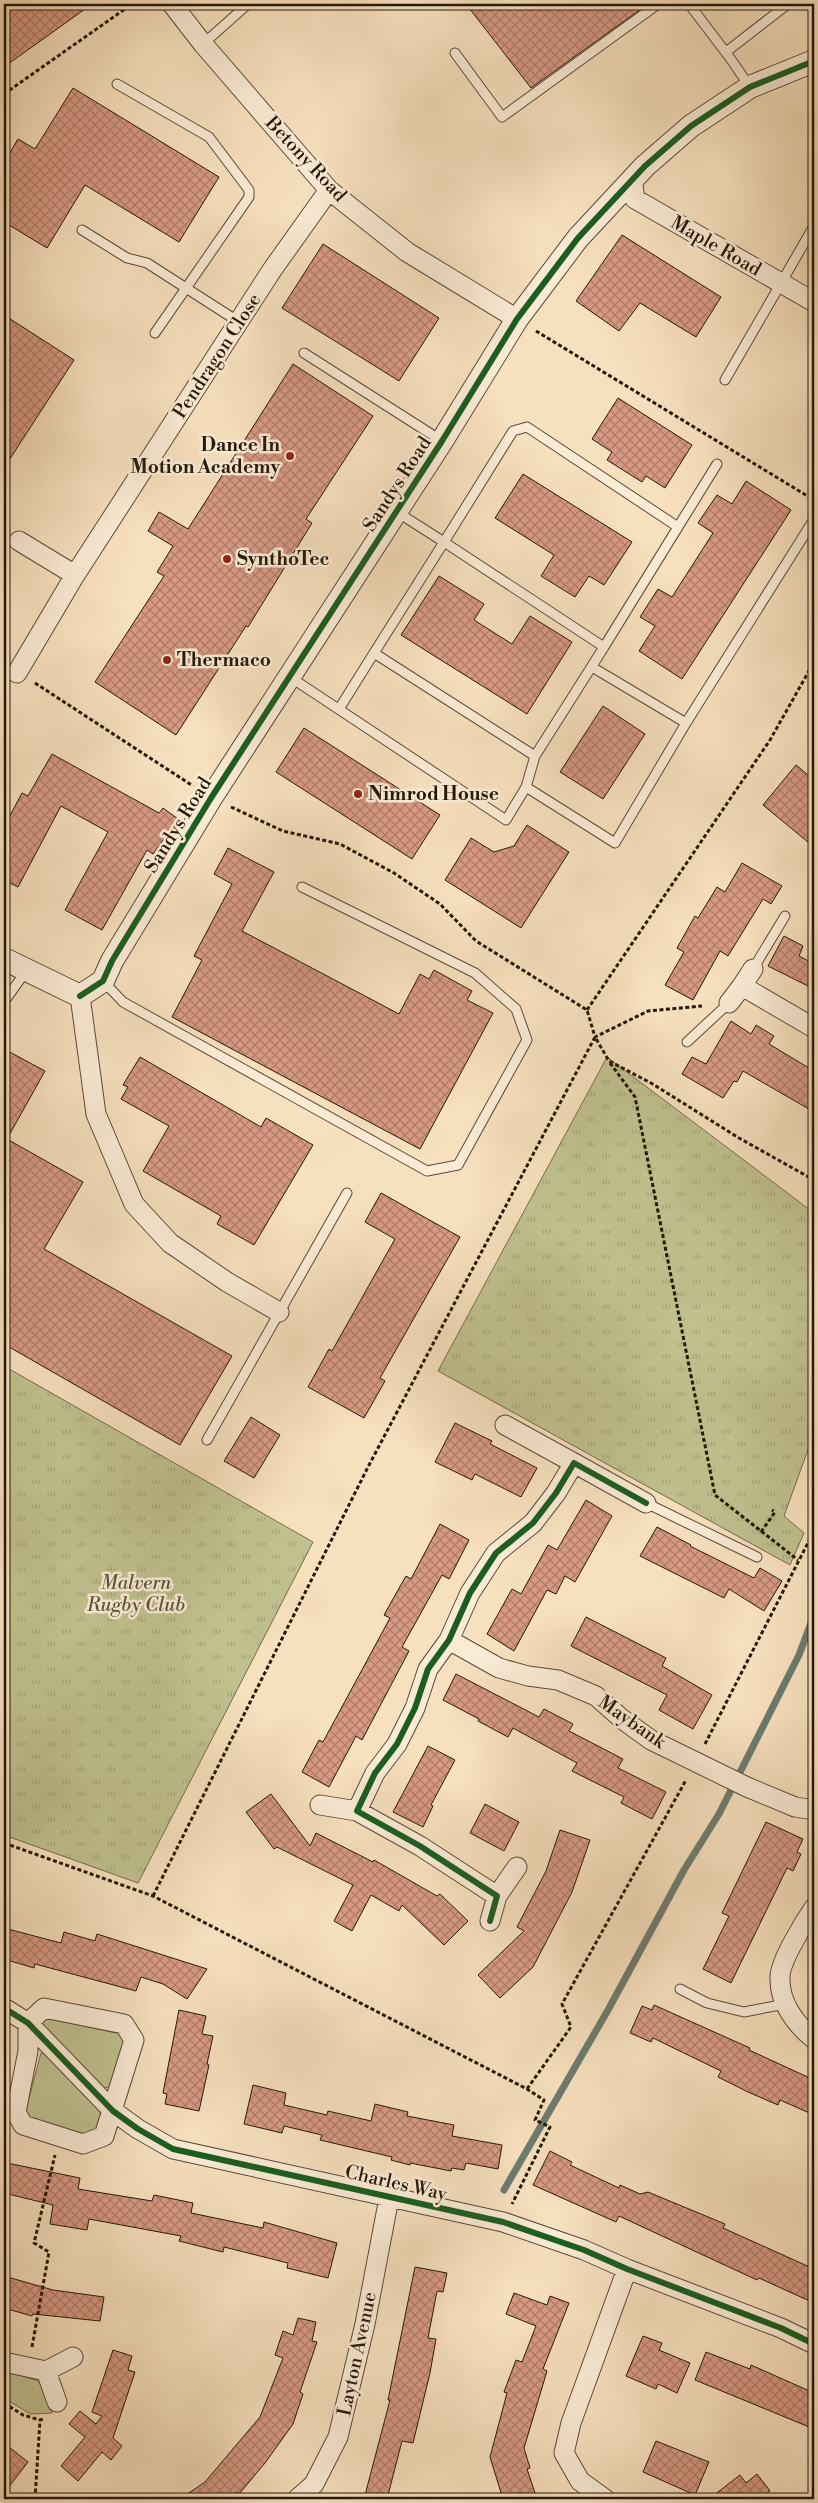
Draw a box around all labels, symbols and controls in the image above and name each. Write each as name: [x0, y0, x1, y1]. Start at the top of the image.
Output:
street label: Betony Road: [260, 110, 352, 207]
street label: Maple Road: [666, 210, 766, 282]
street label: Pendragon Close: [168, 289, 266, 423]
street label: Sandys Road: [357, 432, 437, 536]
place label: Dance In Motion Academy: [130, 433, 280, 479]
marker: Dance In Motion Academy: [284, 450, 296, 462]
place label: SynthoTec: [237, 547, 329, 571]
marker: SynthoTec: [221, 553, 233, 565]
place label: Thermaco: [177, 648, 271, 672]
marker: Thermaco: [161, 654, 173, 666]
street label: Sandys Road: [139, 773, 217, 877]
place label: Nimrod House: [368, 782, 499, 806]
marker: Nimrod House: [352, 788, 364, 800]
park label: Malvern Rugby Club: [86, 1571, 185, 1617]
street label: Maybank: [594, 1690, 671, 1755]
street label: Charles Way: [343, 2160, 450, 2207]
street label: Layton Avenue: [332, 2290, 382, 2418]

